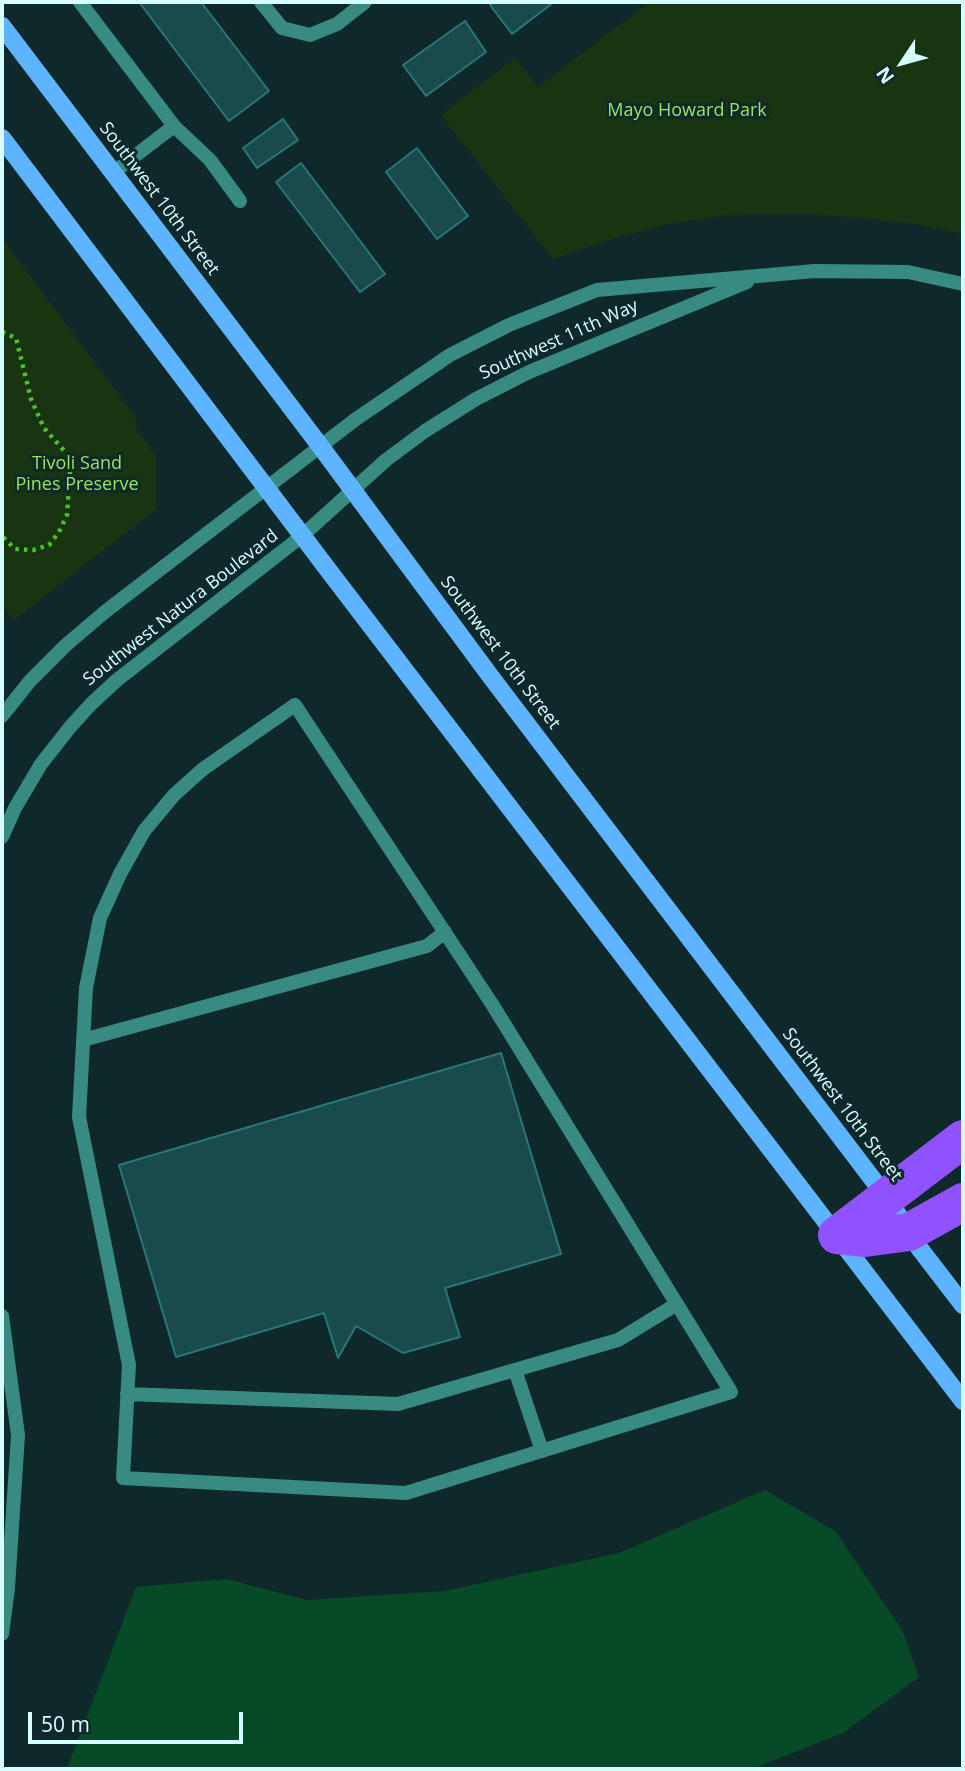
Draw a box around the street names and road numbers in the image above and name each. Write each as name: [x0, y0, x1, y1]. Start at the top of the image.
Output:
street label: Southwest 10th Street: [94, 118, 224, 280]
street label: Southwest 11th Way: [476, 295, 642, 385]
street label: Southwest Natura Boulevard: [79, 525, 283, 691]
street label: Southwest 10th Street: [435, 572, 565, 734]
street label: Southwest 10th Street: [777, 1024, 907, 1186]

